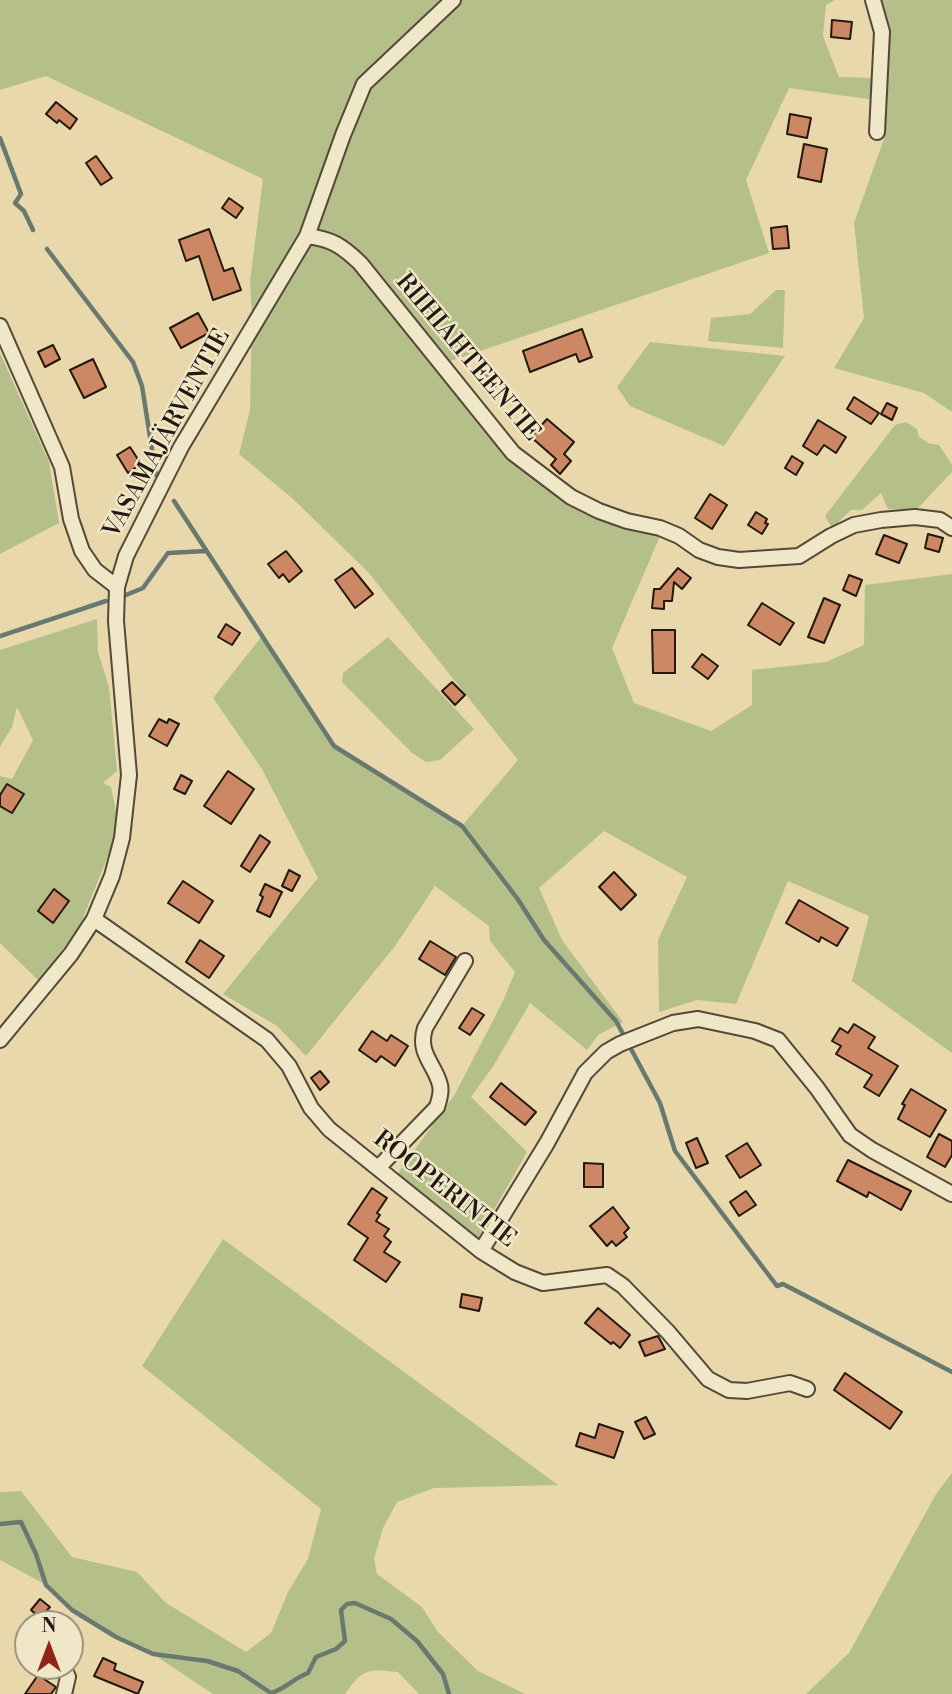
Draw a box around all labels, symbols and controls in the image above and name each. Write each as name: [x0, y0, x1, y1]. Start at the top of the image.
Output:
street label: RIIHIAHTEENTIE: [389, 269, 545, 447]
street label: VASAMAJÄRVENTIE: [99, 324, 237, 544]
street label: ROOPERINTIE: [367, 1125, 521, 1255]
north arrow: [14, 1610, 84, 1680]
text: N: [41, 1614, 57, 1638]

